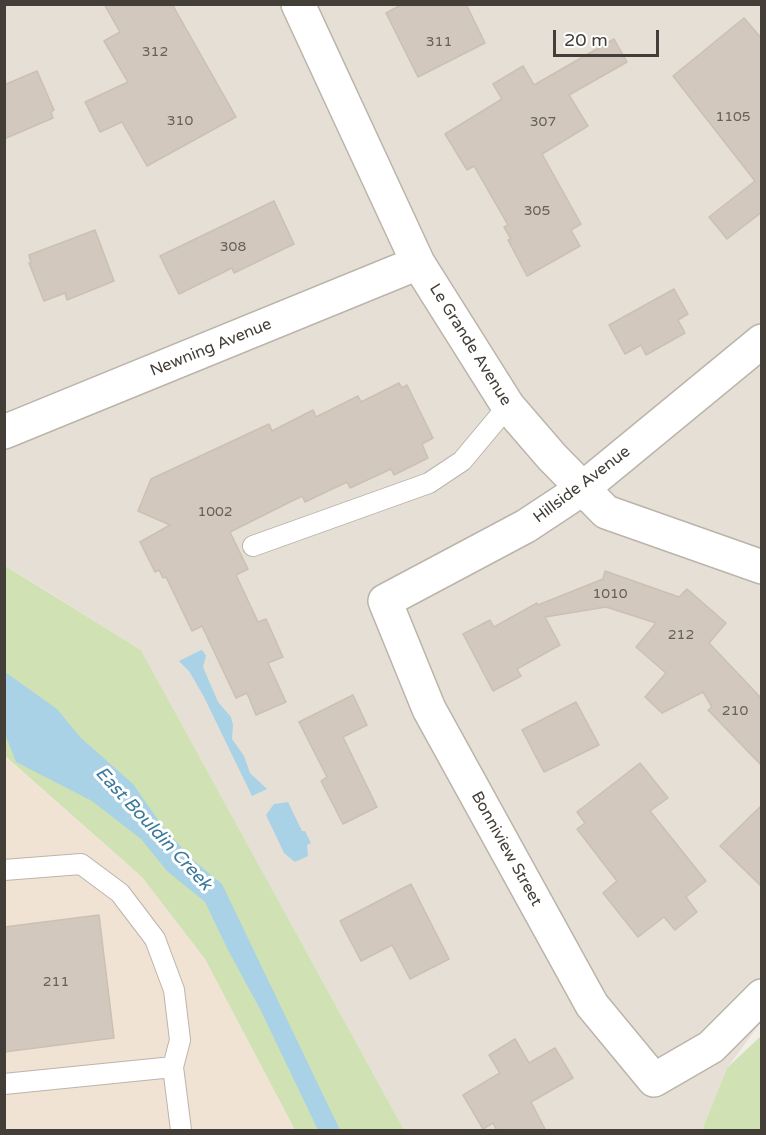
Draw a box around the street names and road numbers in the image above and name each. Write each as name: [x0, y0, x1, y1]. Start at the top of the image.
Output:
street label: Le Grande Avenue: [425, 281, 515, 409]
street label: Newning Avenue: [147, 315, 275, 381]
street label: Hillside Avenue: [530, 442, 634, 528]
street label: Bonniview Street: [467, 788, 545, 910]

